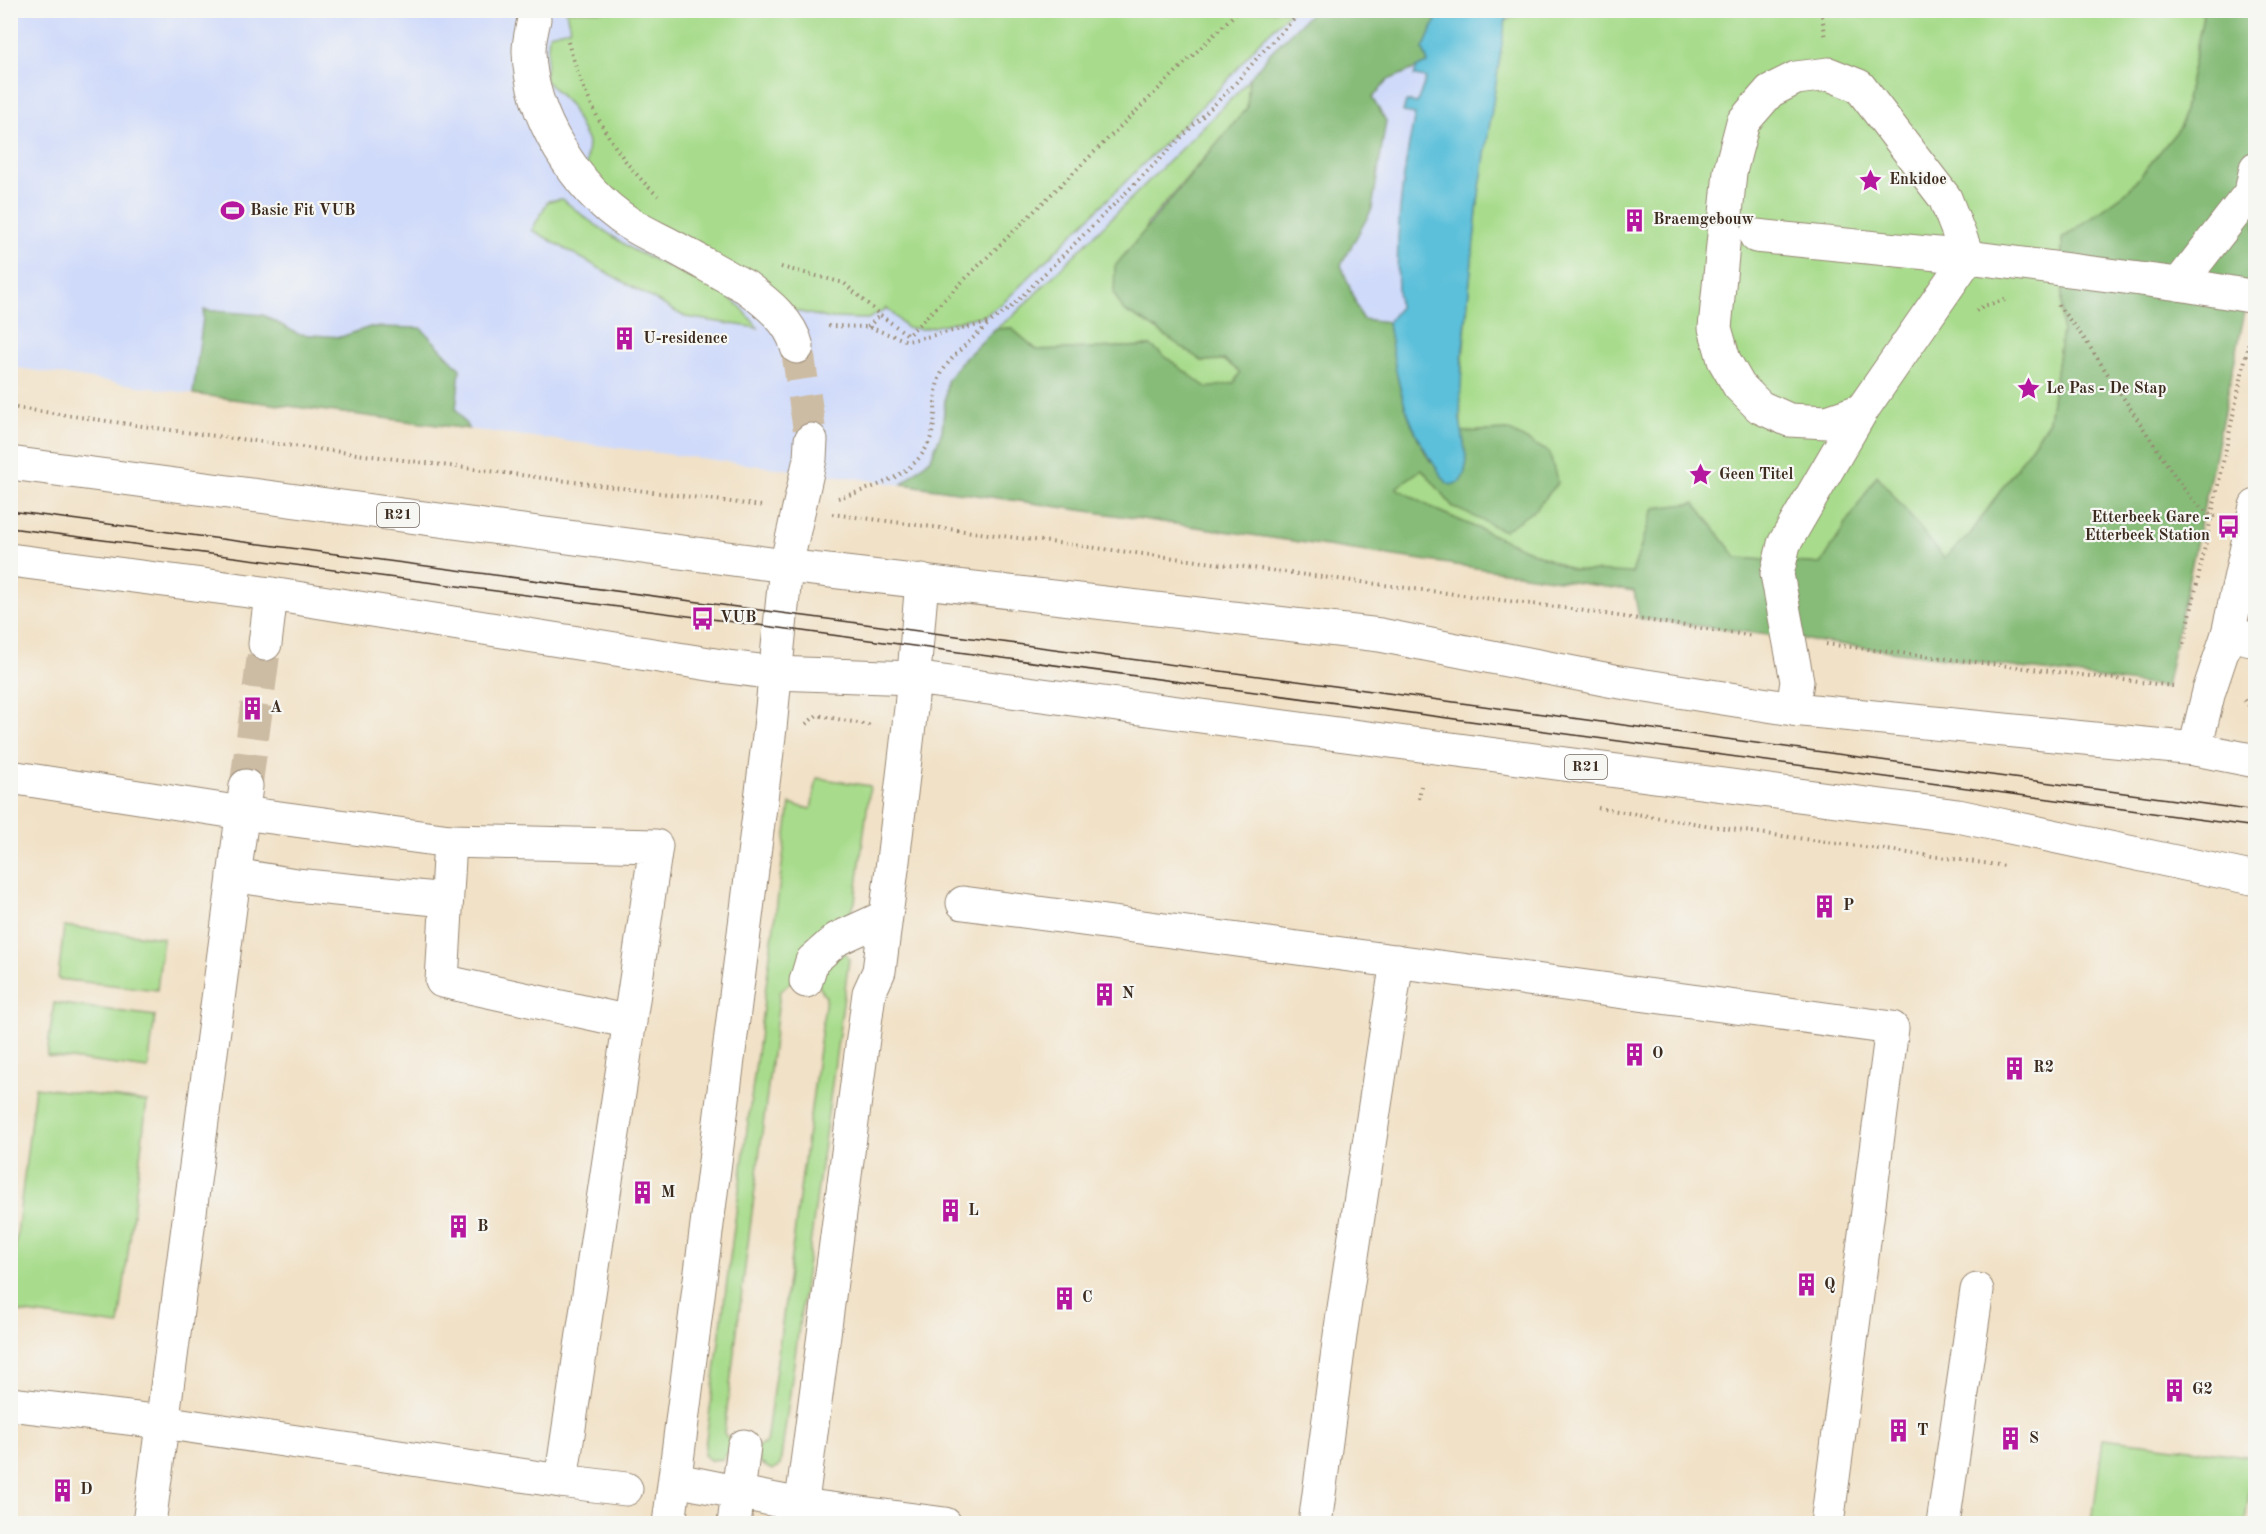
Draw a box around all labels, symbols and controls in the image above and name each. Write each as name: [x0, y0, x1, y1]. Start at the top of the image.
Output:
place icon: Enkidoe: [1858, 167, 1884, 193]
place label: Enkidoe: [1889, 172, 1947, 188]
sports icon: Basic Fit VUB: [219, 198, 245, 224]
place label: Basic Fit VUB: [250, 203, 355, 219]
building icon: Braemgebouw: [1622, 207, 1648, 233]
place label: Braemgebouw: [1653, 212, 1755, 228]
building icon: U-residence: [612, 326, 638, 352]
place label: U-residence: [643, 331, 728, 347]
place icon: Le Pas - De Stap: [2015, 376, 2041, 402]
place label: Le Pas - De Stap: [2046, 381, 2166, 397]
place icon: Geen Titel: [1688, 462, 1714, 488]
place label: Geen Titel: [1719, 467, 1794, 483]
road number: R21: [377, 503, 419, 527]
place label: Etterbeek Gare - Etterbeek Station: [2084, 510, 2210, 544]
bus stop icon: Etterbeek Gare - Etterbeek Station: [2215, 514, 2241, 540]
bus stop icon: VUB: [689, 605, 715, 631]
place label: VUB: [720, 610, 756, 626]
building icon: A: [239, 695, 265, 721]
place label: A: [270, 700, 282, 716]
road number: R21: [1565, 755, 1607, 779]
building icon: P: [1812, 893, 1838, 919]
place label: P: [1843, 898, 1854, 914]
building icon: N: [1091, 981, 1117, 1007]
place label: N: [1122, 986, 1135, 1002]
building icon: O: [1621, 1041, 1647, 1067]
place label: O: [1652, 1046, 1663, 1062]
building icon: R2: [2002, 1055, 2028, 1081]
place label: R2: [2033, 1060, 2054, 1076]
building icon: M: [630, 1180, 656, 1206]
place label: M: [661, 1185, 675, 1201]
building icon: L: [937, 1198, 963, 1224]
place label: L: [968, 1203, 979, 1219]
building icon: B: [446, 1214, 472, 1240]
place label: B: [477, 1219, 488, 1235]
building icon: Q: [1793, 1272, 1819, 1298]
place label: Q: [1824, 1277, 1835, 1293]
building icon: C: [1051, 1285, 1077, 1311]
place label: C: [1082, 1290, 1093, 1306]
building icon: G2: [2161, 1377, 2187, 1403]
place label: G2: [2192, 1382, 2213, 1398]
building icon: T: [1886, 1418, 1912, 1444]
place label: T: [1917, 1423, 1928, 1439]
building icon: S: [1998, 1426, 2024, 1452]
place label: S: [2029, 1431, 2039, 1447]
building icon: D: [49, 1477, 75, 1503]
place label: D: [80, 1482, 93, 1498]

